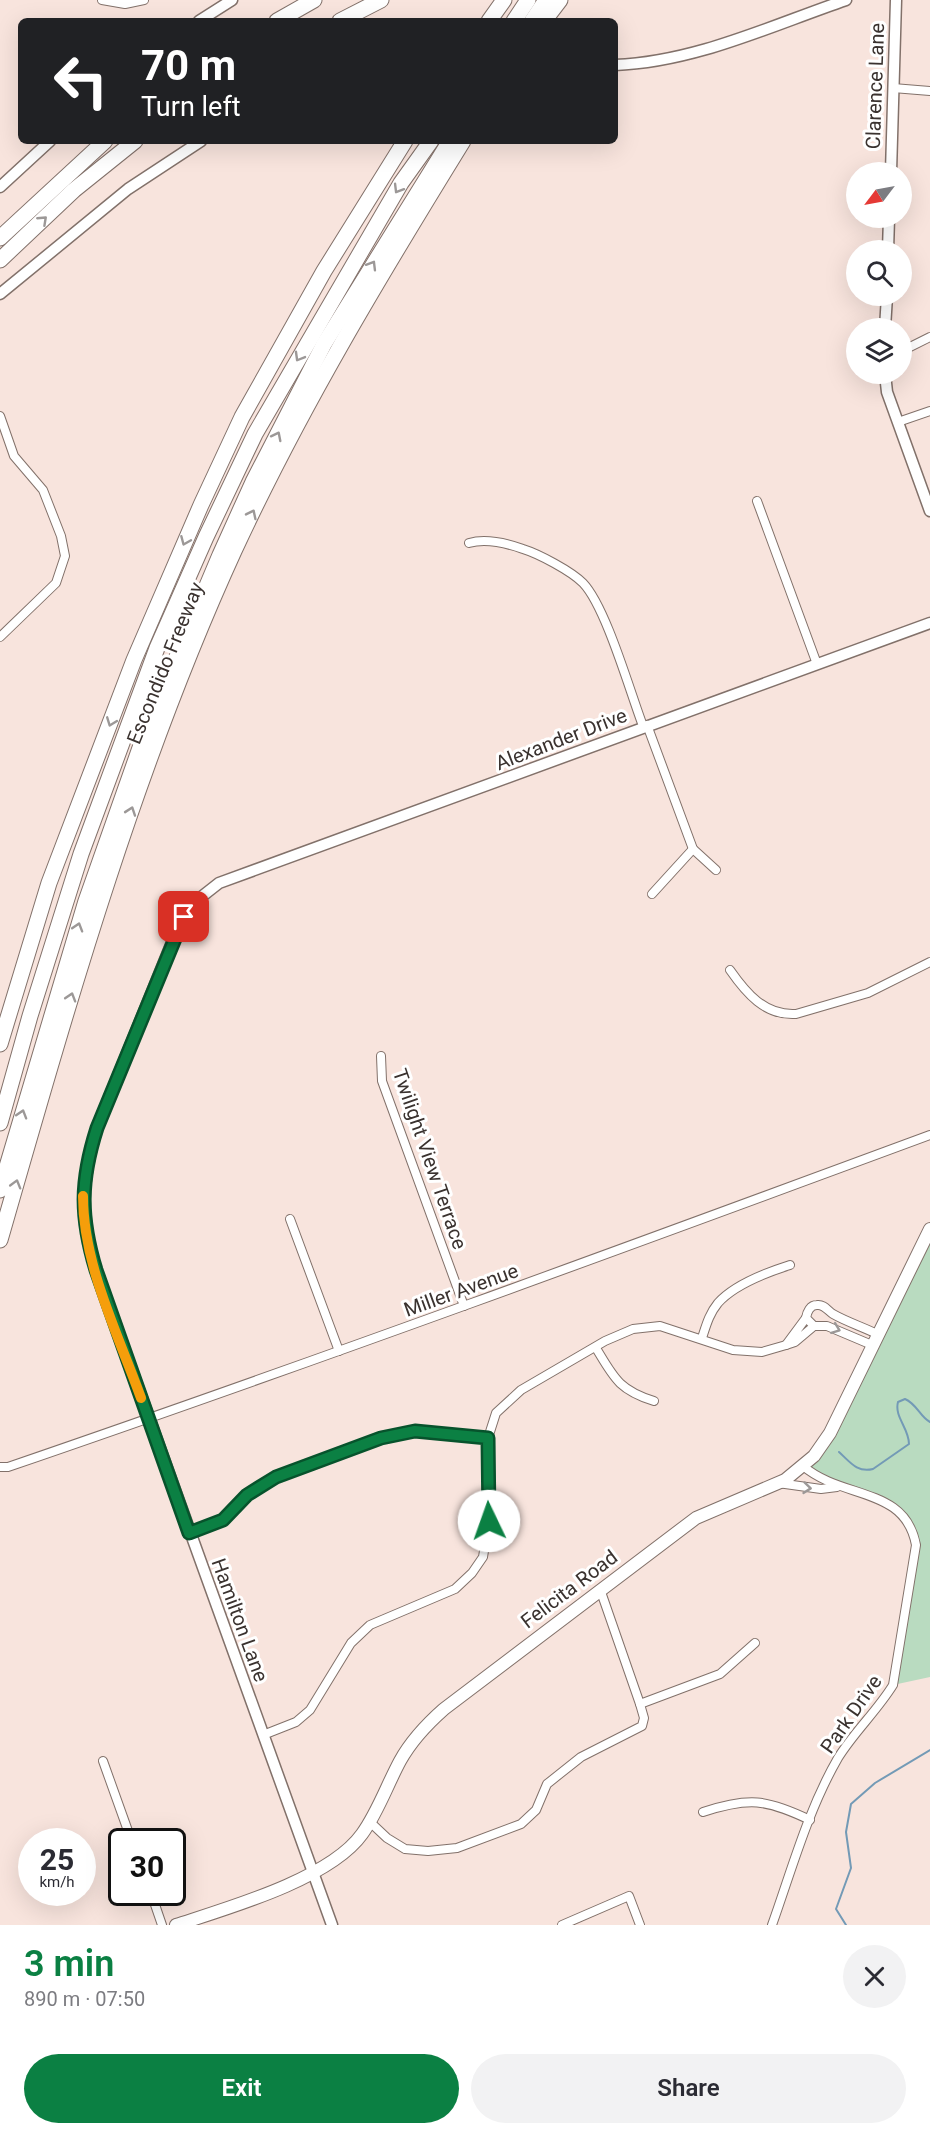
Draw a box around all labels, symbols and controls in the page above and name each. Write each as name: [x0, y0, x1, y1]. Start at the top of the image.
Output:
street label: Clarence Lane: [861, 22, 889, 150]
text: 70 m: [141, 41, 236, 90]
icon: left: [42, 42, 120, 120]
text: Turn left: [141, 91, 241, 123]
north arrow: [846, 162, 912, 228]
map controls: [846, 162, 912, 384]
one-way arrow: [393, 183, 405, 193]
one-way arrow: [36, 216, 46, 227]
button: search: [846, 240, 912, 306]
one-way arrow: [364, 261, 376, 271]
button: layers: [846, 318, 912, 384]
one-way arrow: [294, 351, 306, 361]
one-way arrow: [270, 431, 281, 442]
one-way arrow: [245, 510, 257, 521]
one-way arrow: [180, 535, 192, 546]
street label: Escondido Freeway: [122, 578, 209, 747]
street label: Alexander Drive: [492, 703, 630, 775]
one-way arrow: [105, 716, 118, 726]
one-way arrow: [123, 806, 136, 817]
pin: [158, 891, 209, 942]
icon: arrive: [167, 900, 200, 933]
one-way arrow: [71, 922, 83, 933]
one-way arrow: [64, 992, 76, 1003]
street label: Twilight View Terrace: [388, 1066, 472, 1252]
one-way arrow: [15, 1109, 27, 1120]
one-way arrow: [9, 1179, 21, 1190]
street label: Miller Avenue: [401, 1258, 521, 1322]
one-way arrow: [830, 1322, 841, 1335]
one-way arrow: [803, 1481, 812, 1494]
position arrow: [457, 1489, 521, 1553]
street label: Felicita Road: [516, 1545, 622, 1633]
street label: Hamilton Lane: [207, 1555, 273, 1685]
street label: Park Drive: [815, 1670, 887, 1758]
speed limit sign: 30: [108, 1828, 186, 1906]
text: 25: [40, 1842, 74, 1877]
text: km/h: [39, 1873, 75, 1891]
text: 3 min: [24, 1943, 114, 1985]
button: close: [843, 1945, 906, 2008]
text: 890 m · 07:50: [24, 1987, 145, 2011]
button: Exit: [24, 2054, 459, 2123]
button: Share: [471, 2054, 906, 2123]

